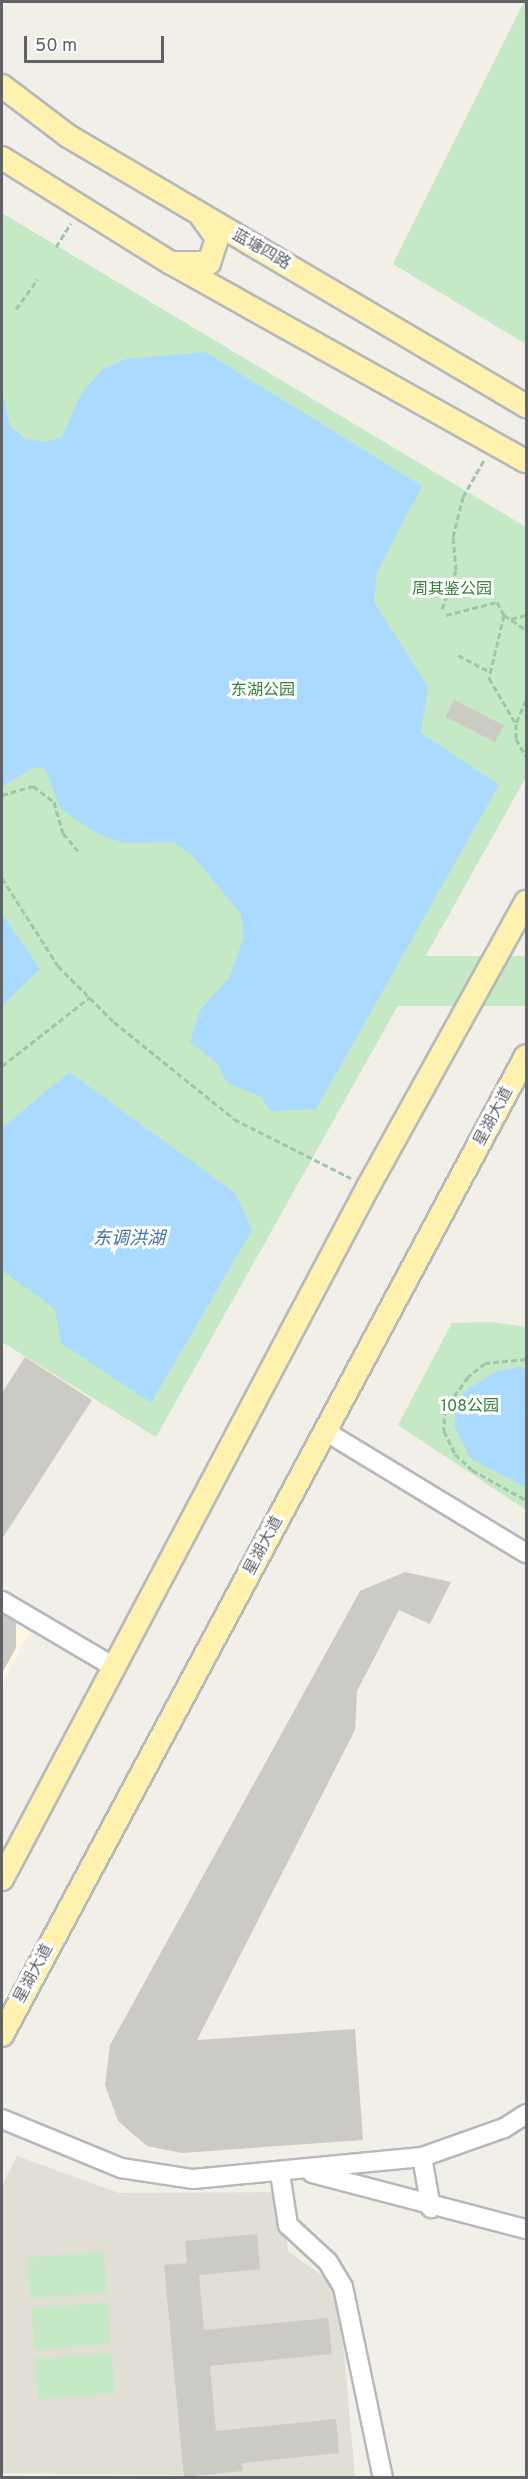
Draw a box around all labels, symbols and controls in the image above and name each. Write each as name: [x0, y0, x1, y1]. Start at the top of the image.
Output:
scale bar: [27, 24, 166, 62]
text: 50 m: [35, 35, 77, 58]
street label: 蓝塘四路: [228, 226, 294, 274]
park label: 周其鉴公园: [412, 580, 492, 600]
park label: 东湖公园: [231, 681, 295, 701]
street label: 星湖大道: [471, 1084, 517, 1150]
water label: 东调洪湖: [93, 1229, 165, 1251]
park label: 108公园: [441, 1397, 499, 1417]
street label: 星湖大道: [241, 1513, 287, 1579]
street label: 星湖大道: [11, 1941, 57, 2007]

